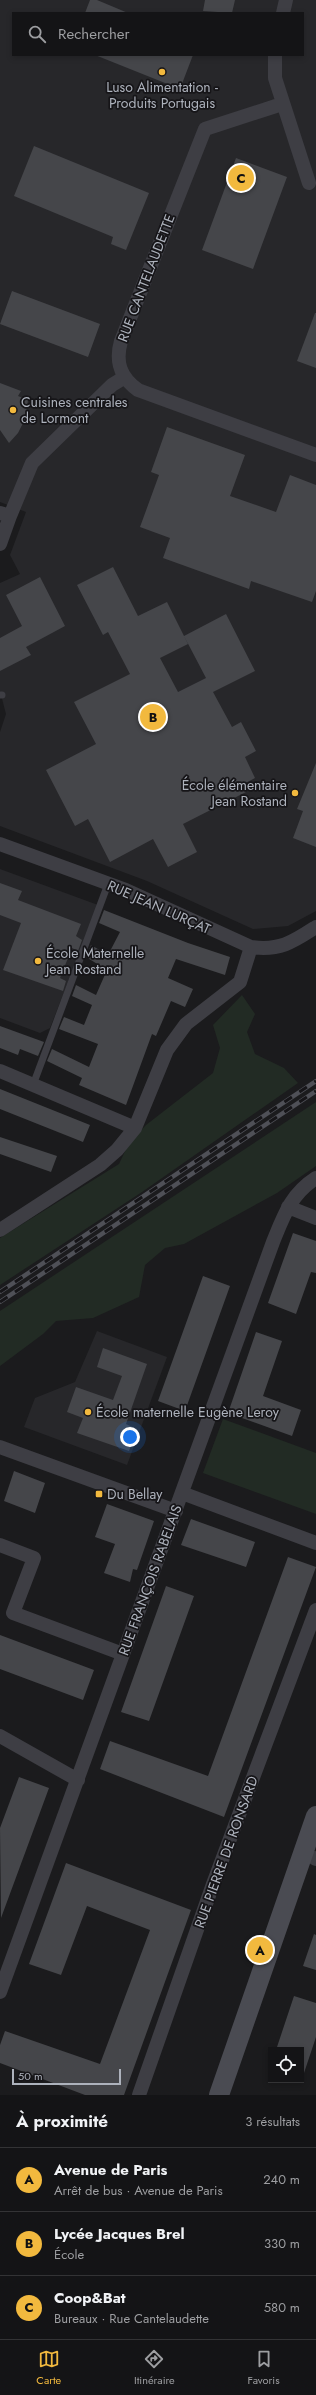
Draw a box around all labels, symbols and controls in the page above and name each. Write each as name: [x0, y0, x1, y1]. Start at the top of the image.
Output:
search box: [12, 12, 304, 56]
icon: search: [26, 23, 48, 45]
text: Rechercher: [58, 23, 130, 45]
marker: Luso Alimentation - Produits Portugais: [157, 67, 167, 77]
place label: Luso Alimentation - Produits Portugais: [106, 77, 218, 113]
pin: C: [228, 163, 254, 193]
street label: RUE CANTELAUDETTE: [112, 211, 180, 345]
place label: Cuisines centrales de Lormont: [21, 392, 128, 428]
marker: Cuisines centrales de Lormont: [8, 405, 18, 415]
pin: B: [140, 702, 166, 732]
place label: École élémentaire Jean Rostand: [182, 775, 287, 811]
marker: École élémentaire Jean Rostand: [290, 788, 300, 798]
street label: RUE JEAN LURÇAT: [104, 875, 214, 939]
place label: École Maternelle Jean Rostand: [44, 943, 144, 979]
marker: École Maternelle Jean Rostand: [33, 956, 43, 966]
place label: École maternelle Eugène Leroy: [96, 1402, 280, 1422]
marker: École maternelle Eugène Leroy: [83, 1407, 93, 1417]
your location: [120, 1427, 140, 1447]
place label: Du Bellay: [107, 1484, 163, 1504]
marker: Du Bellay: [94, 1489, 104, 1499]
street label: RUE FRANÇOIS RABELAIS: [113, 1502, 187, 1658]
street label: RUE PIERRE DE RONSARD: [189, 1773, 263, 1931]
pin: A: [247, 1935, 273, 1965]
map controls: [268, 2047, 304, 2083]
button: locate: [268, 2047, 304, 2083]
scale bar: [12, 2067, 121, 2086]
text: 50 m: [18, 2068, 43, 2084]
text: À proximité: [16, 2109, 108, 2133]
text: 3 résultats: [245, 2112, 300, 2131]
text: Avenue de Paris: [54, 2159, 167, 2181]
text: A: [24, 2170, 34, 2189]
text: 240 m: [263, 2170, 300, 2189]
text: Arrêt de bus · Avenue de Paris: [54, 2181, 223, 2200]
text: Lycée Jacques Brel: [54, 2223, 185, 2245]
text: B: [25, 2234, 33, 2253]
text: 330 m: [264, 2234, 300, 2253]
text: École: [54, 2245, 84, 2264]
text: Coop&Bat: [54, 2287, 126, 2309]
text: C: [24, 2298, 34, 2317]
text: 580 m: [264, 2298, 300, 2317]
text: Bureaux · Rue Cantelaudette: [54, 2309, 209, 2328]
tab: Carte: [36, 2348, 61, 2388]
tab: Itinéraire: [134, 2348, 175, 2388]
tab: Favoris: [247, 2348, 280, 2388]

